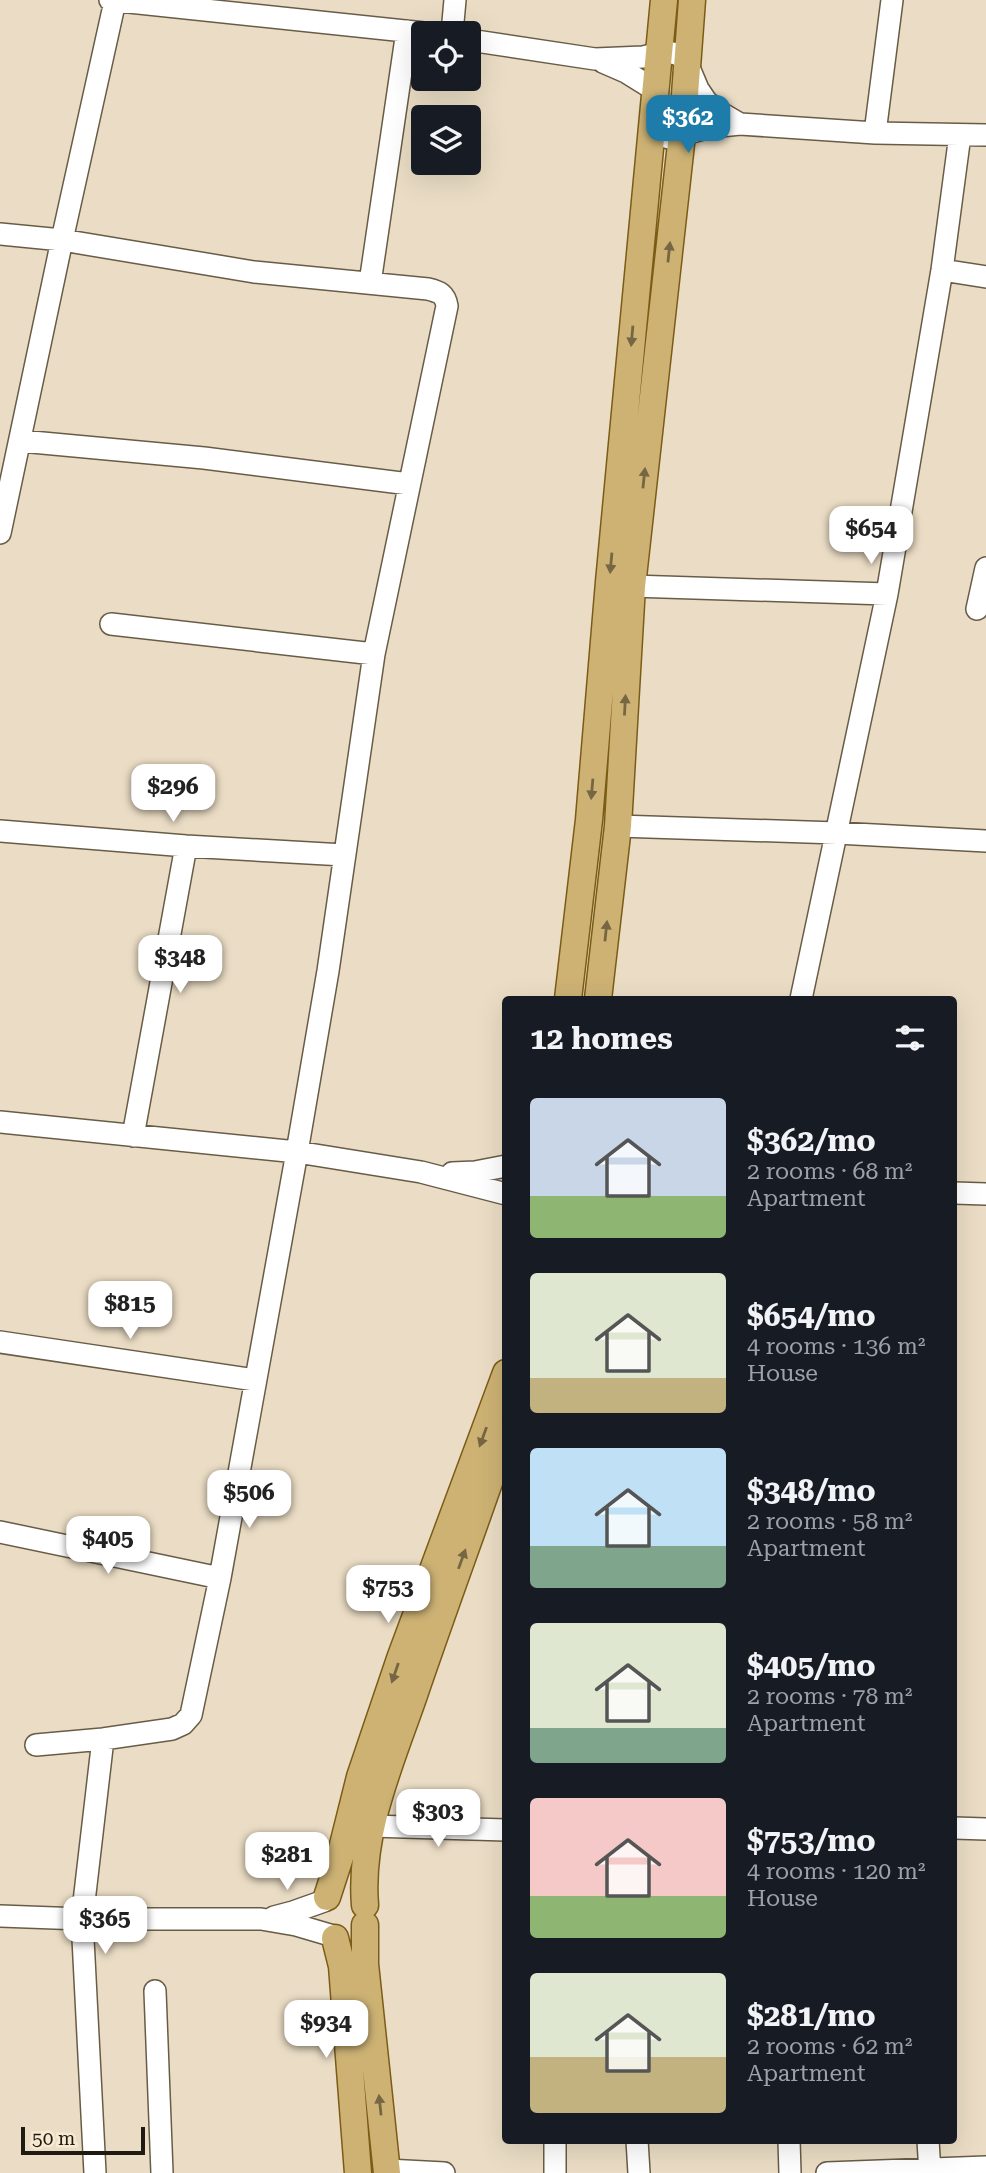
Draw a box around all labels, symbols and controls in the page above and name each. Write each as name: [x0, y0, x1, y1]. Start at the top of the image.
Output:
map controls: [411, 21, 481, 175]
button: locate: [411, 21, 481, 91]
pin: $362: [647, 96, 729, 155]
text: $362: [662, 104, 714, 131]
button: layers: [411, 105, 481, 175]
one-way arrow: [663, 241, 674, 263]
one-way arrow: [626, 325, 637, 347]
one-way arrow: [639, 467, 650, 489]
pin: $654: [830, 506, 912, 566]
text: $654: [845, 515, 897, 542]
one-way arrow: [605, 552, 616, 574]
one-way arrow: [620, 694, 631, 716]
pin: $296: [132, 764, 214, 824]
text: $296: [147, 773, 199, 800]
one-way arrow: [586, 779, 597, 801]
one-way arrow: [600, 920, 611, 942]
pin: $348: [139, 936, 221, 995]
text: $348: [154, 944, 206, 971]
icon: filters: [891, 1019, 929, 1057]
text: 12 homes: [530, 1021, 673, 1056]
text: $362/mo: [747, 1123, 876, 1158]
icon: home: [586, 1126, 670, 1210]
text: 2 rooms · 68 m²: [747, 1158, 913, 1185]
text: Apartment: [747, 1185, 866, 1212]
pin: $815: [89, 1282, 171, 1341]
text: $815: [104, 1290, 156, 1317]
text: $654/mo: [747, 1298, 876, 1333]
icon: home: [586, 1301, 670, 1385]
text: 4 rooms · 136 m²: [747, 1333, 925, 1360]
text: House: [747, 1360, 818, 1387]
one-way arrow: [477, 1427, 488, 1448]
pin: $506: [208, 1470, 290, 1530]
text: $348/mo: [747, 1473, 876, 1508]
icon: home: [586, 1476, 670, 1560]
text: $506: [223, 1479, 275, 1506]
text: 2 rooms · 58 m²: [747, 1508, 913, 1535]
pin: $405: [67, 1516, 149, 1576]
text: $405: [82, 1525, 134, 1552]
text: Apartment: [747, 1535, 866, 1562]
one-way arrow: [457, 1548, 468, 1569]
pin: $753: [347, 1566, 429, 1625]
text: $753: [362, 1574, 414, 1601]
text: $405/mo: [747, 1648, 876, 1683]
icon: home: [586, 1651, 670, 1735]
one-way arrow: [389, 1663, 400, 1684]
text: 2 rooms · 78 m²: [747, 1683, 913, 1710]
text: Apartment: [747, 1710, 866, 1737]
pin: $303: [397, 1790, 479, 1849]
text: $303: [412, 1798, 464, 1825]
text: $753/mo: [747, 1823, 876, 1858]
icon: home: [586, 1826, 670, 1910]
pin: $281: [246, 1832, 328, 1892]
text: $281: [261, 1841, 313, 1868]
text: 4 rooms · 120 m²: [747, 1858, 925, 1885]
text: House: [747, 1885, 818, 1912]
pin: $365: [64, 1896, 146, 1956]
text: $365: [79, 1905, 131, 1932]
text: $281/mo: [747, 1998, 876, 2033]
pin: $934: [285, 2000, 367, 2060]
icon: home: [586, 2001, 670, 2085]
text: $934: [300, 2009, 352, 2036]
text: 2 rooms · 62 m²: [747, 2033, 913, 2060]
text: Apartment: [747, 2060, 866, 2087]
one-way arrow: [374, 2094, 385, 2116]
scale bar: [21, 2124, 145, 2156]
text: 50 m: [32, 2127, 75, 2150]

